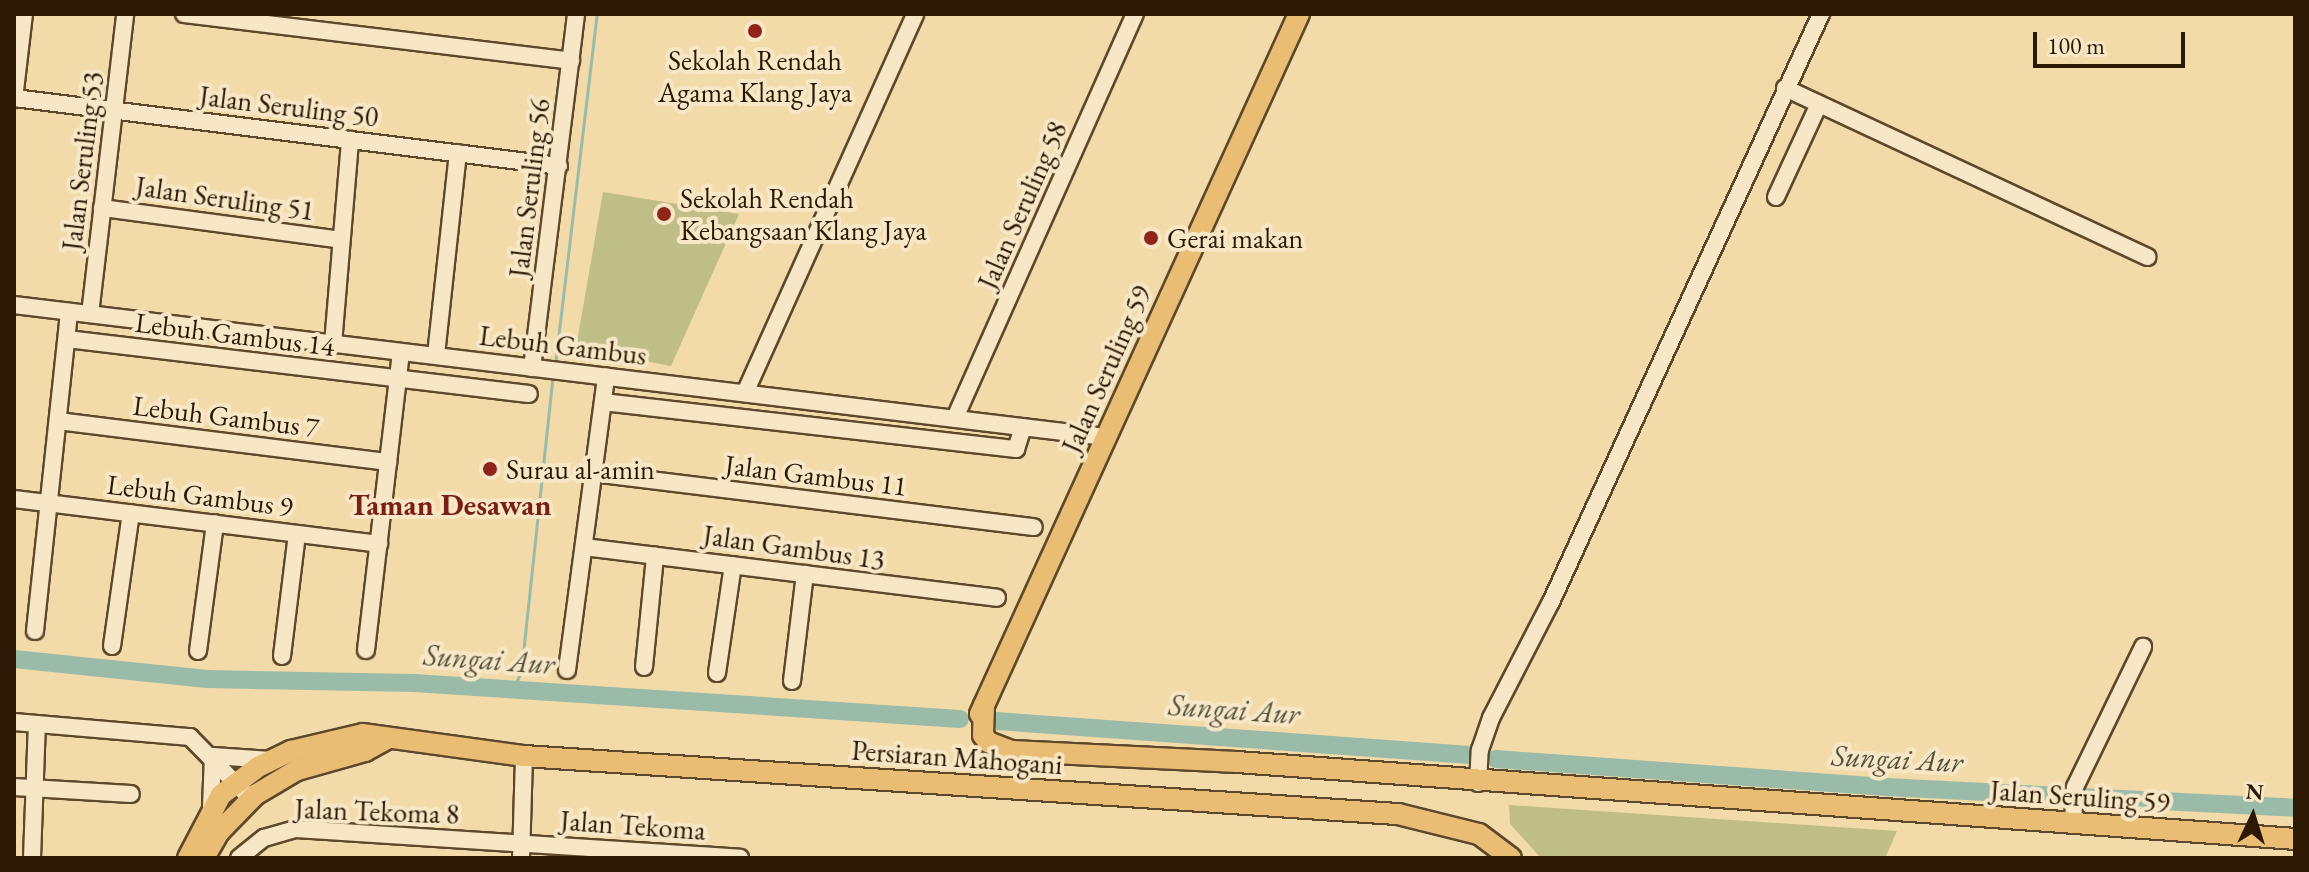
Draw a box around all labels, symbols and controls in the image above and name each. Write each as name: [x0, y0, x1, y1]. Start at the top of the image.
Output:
scale bar: [2037, 16, 2189, 66]
marker: Sekolah Rendah Agama Klang Jaya: [746, 22, 764, 40]
text: 100 m: [2047, 30, 2105, 61]
place label: Sekolah Rendah Agama Klang Jaya: [658, 43, 852, 109]
street label: Jalan Seruling 53: [54, 70, 110, 252]
street label: Jalan Seruling 50: [198, 78, 380, 134]
street label: Jalan Seruling 56: [501, 97, 557, 279]
street label: Jalan Seruling 58: [970, 116, 1074, 294]
street label: Jalan Seruling 51: [134, 169, 316, 227]
place label: Sekolah Rendah Kebangsaan Klang Jaya: [680, 181, 927, 247]
marker: Sekolah Rendah Kebangsaan Klang Jaya: [655, 205, 673, 223]
place label: Gerai makan: [1167, 221, 1303, 255]
marker: Gerai makan: [1142, 229, 1160, 247]
street label: Jalan Seruling 59: [1054, 280, 1158, 458]
street label: Lebuh Gambus 14: [133, 305, 337, 363]
street label: Lebuh Gambus: [478, 318, 648, 372]
street label: Lebuh Gambus 7: [131, 388, 321, 444]
street label: Jalan Gambus 11: [723, 447, 909, 503]
place label: Surau al-amin: [506, 452, 655, 486]
marker: Surau al-amin: [481, 460, 499, 478]
street label: Lebuh Gambus 9: [105, 467, 295, 523]
district label: Taman Desawan: [349, 487, 551, 523]
street label: Jalan Gambus 13: [701, 518, 887, 576]
water label: Sungai Aur: [422, 637, 556, 683]
water label: Sungai Aur: [1167, 687, 1301, 733]
street label: Persiaran Mahogani: [850, 733, 1064, 781]
water label: Sungai Aur: [1830, 738, 1964, 780]
street label: Jalan Seruling 59: [1989, 773, 2171, 819]
north arrow: [2213, 776, 2293, 856]
text: N: [2245, 776, 2265, 807]
street label: Jalan Tekoma 8: [294, 791, 460, 831]
street label: Jalan Tekoma: [559, 803, 707, 847]

